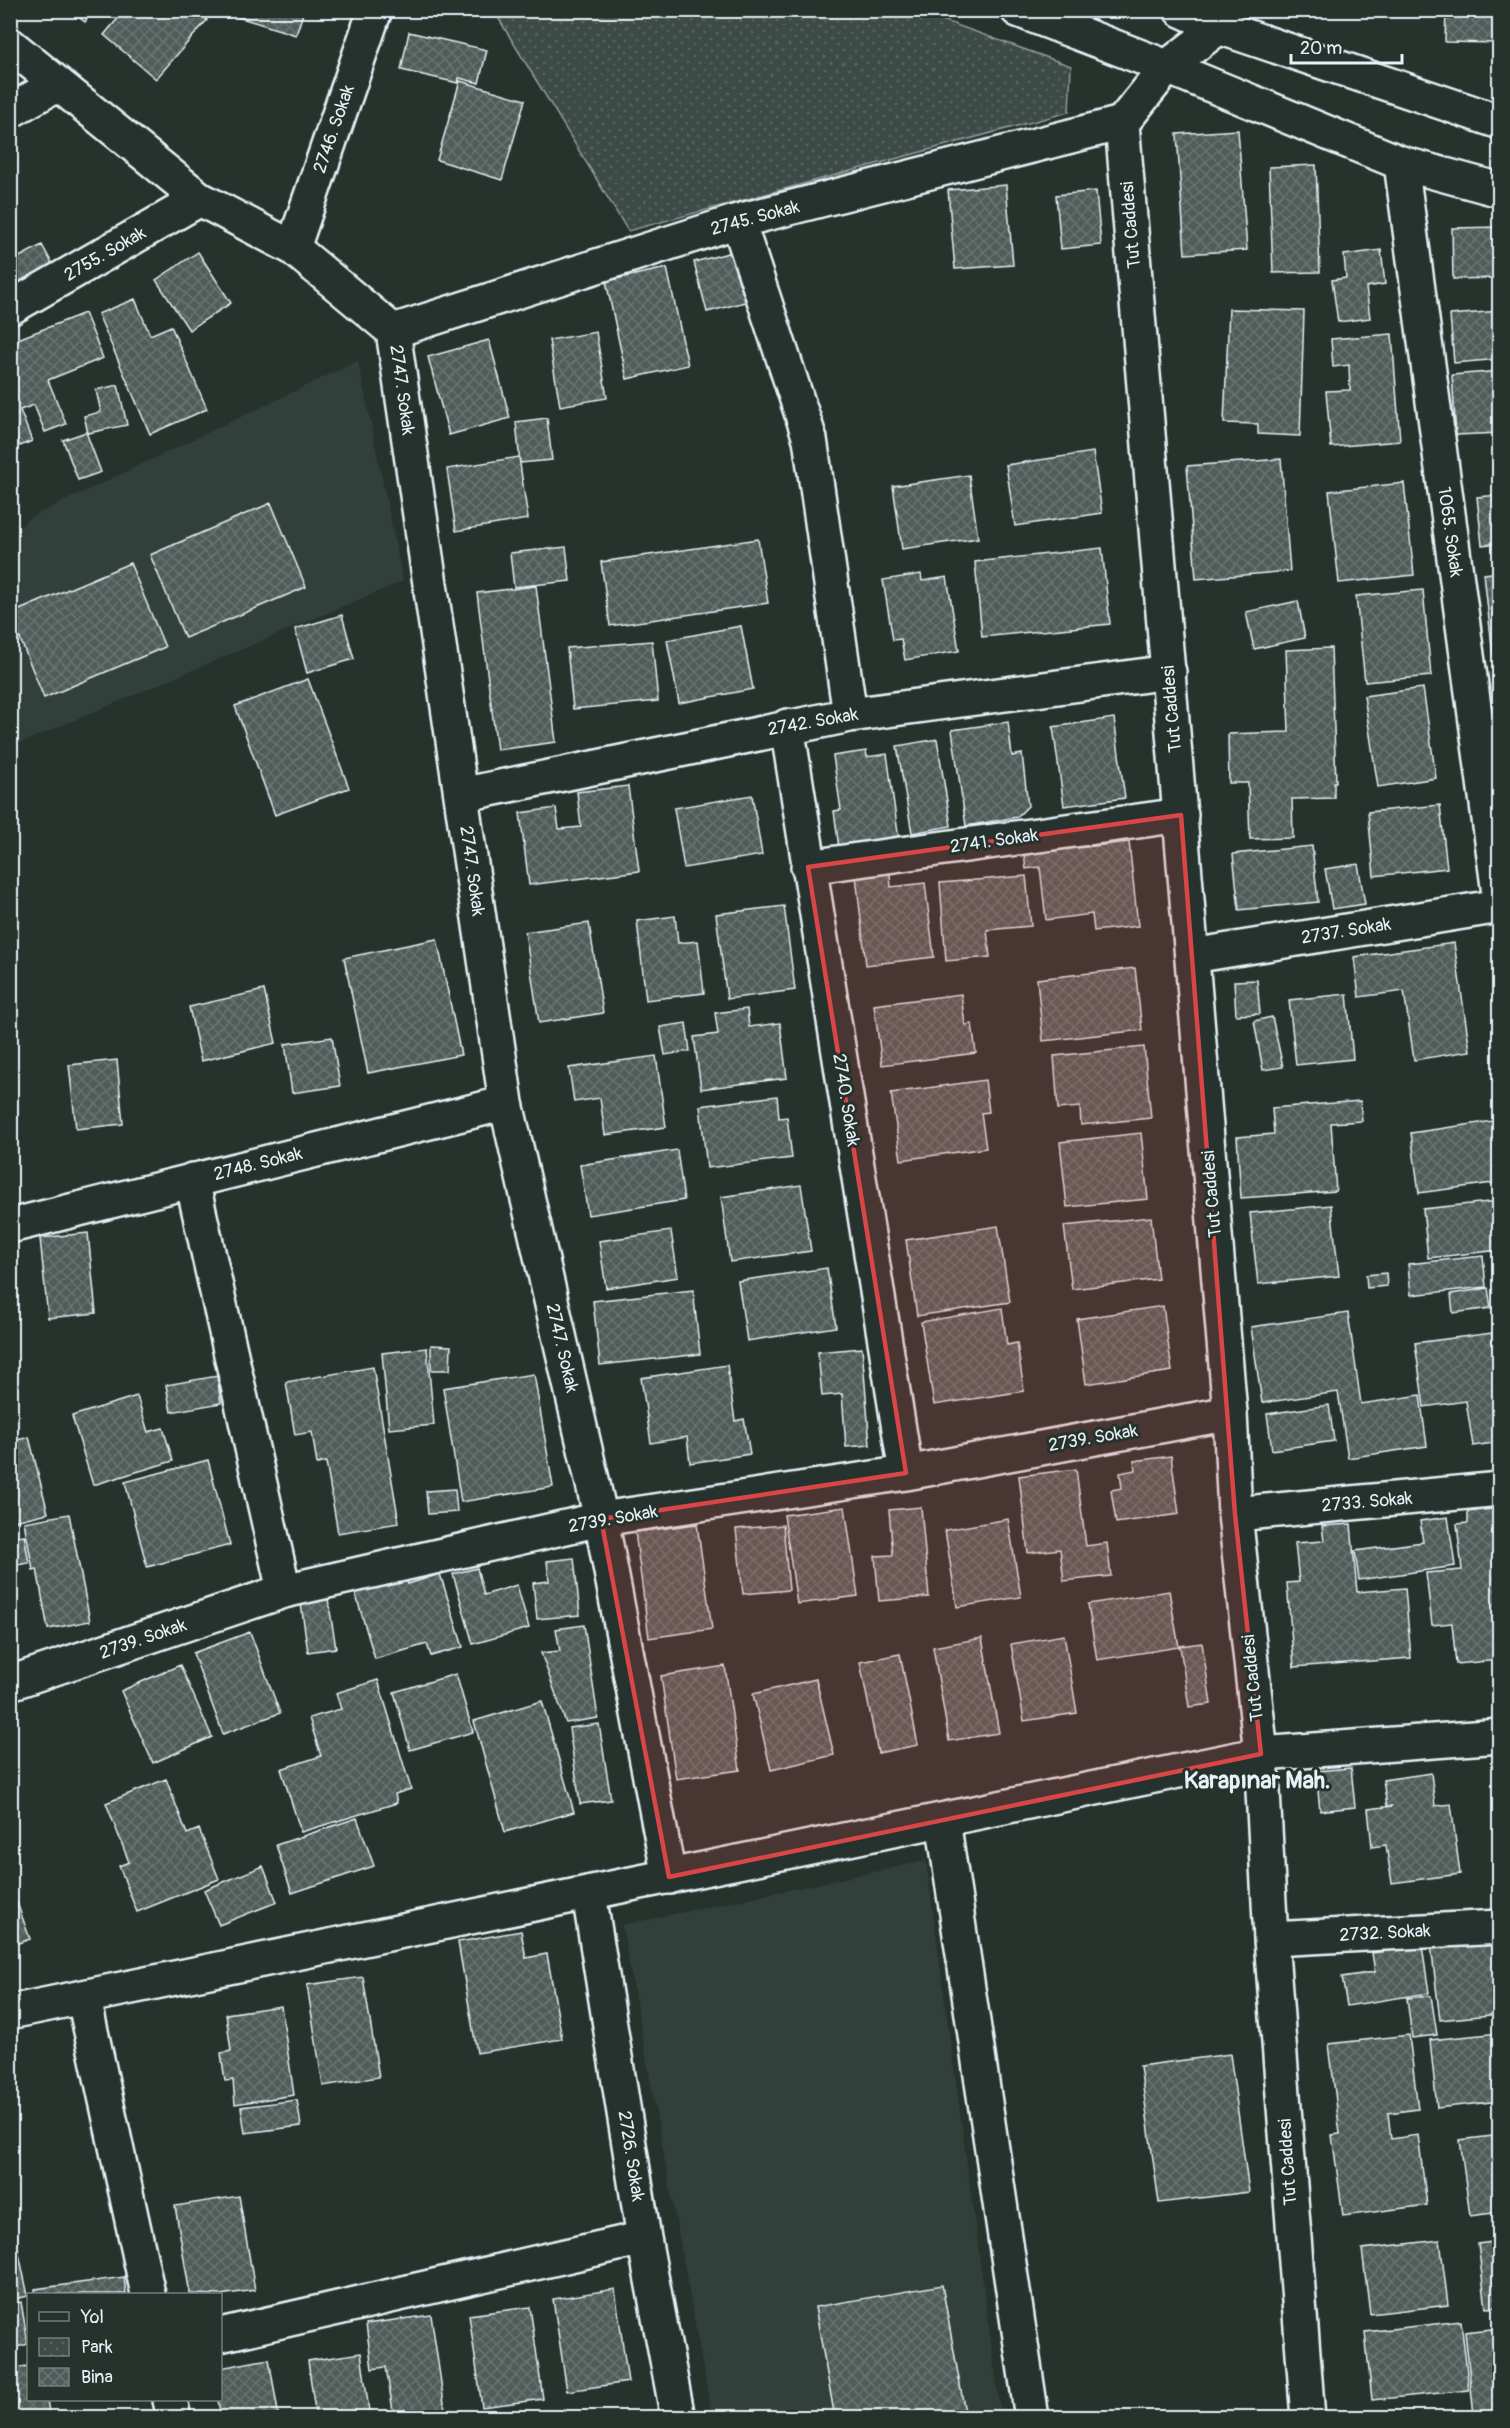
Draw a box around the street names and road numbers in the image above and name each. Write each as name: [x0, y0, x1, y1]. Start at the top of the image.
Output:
street label: 2746. Sokak: [308, 81, 360, 176]
street label: Tut Caddesi: [1116, 181, 1146, 269]
street label: 2745. Sokak: [708, 195, 802, 241]
street label: 2755. Sokak: [60, 221, 150, 287]
street label: 2747. Sokak: [384, 343, 420, 437]
street label: 1065. Sokak: [1432, 485, 1468, 579]
street label: Tut Caddesi: [1157, 665, 1187, 753]
street label: 2742. Sokak: [766, 703, 861, 741]
street label: 2741. Sokak: [949, 823, 1040, 859]
street label: 2747. Sokak: [454, 824, 490, 918]
street label: 2737. Sokak: [1299, 912, 1393, 949]
street label: 2740. Sokak: [827, 1052, 865, 1149]
street label: 2748. Sokak: [211, 1142, 305, 1186]
street label: Tut Caddesi: [1197, 1150, 1227, 1238]
street label: 2747. Sokak: [541, 1301, 584, 1395]
street label: 2739. Sokak: [1047, 1419, 1140, 1457]
street label: 2733. Sokak: [1321, 1487, 1414, 1517]
street label: 2739. Sokak: [567, 1500, 660, 1538]
street label: 2739. Sokak: [97, 1613, 190, 1665]
street label: Tut Caddesi: [1237, 1633, 1269, 1723]
street label: 2732. Sokak: [1339, 1919, 1432, 1947]
street label: 2726. Sokak: [612, 2109, 650, 2203]
street label: Tut Caddesi: [1273, 2118, 1303, 2206]

